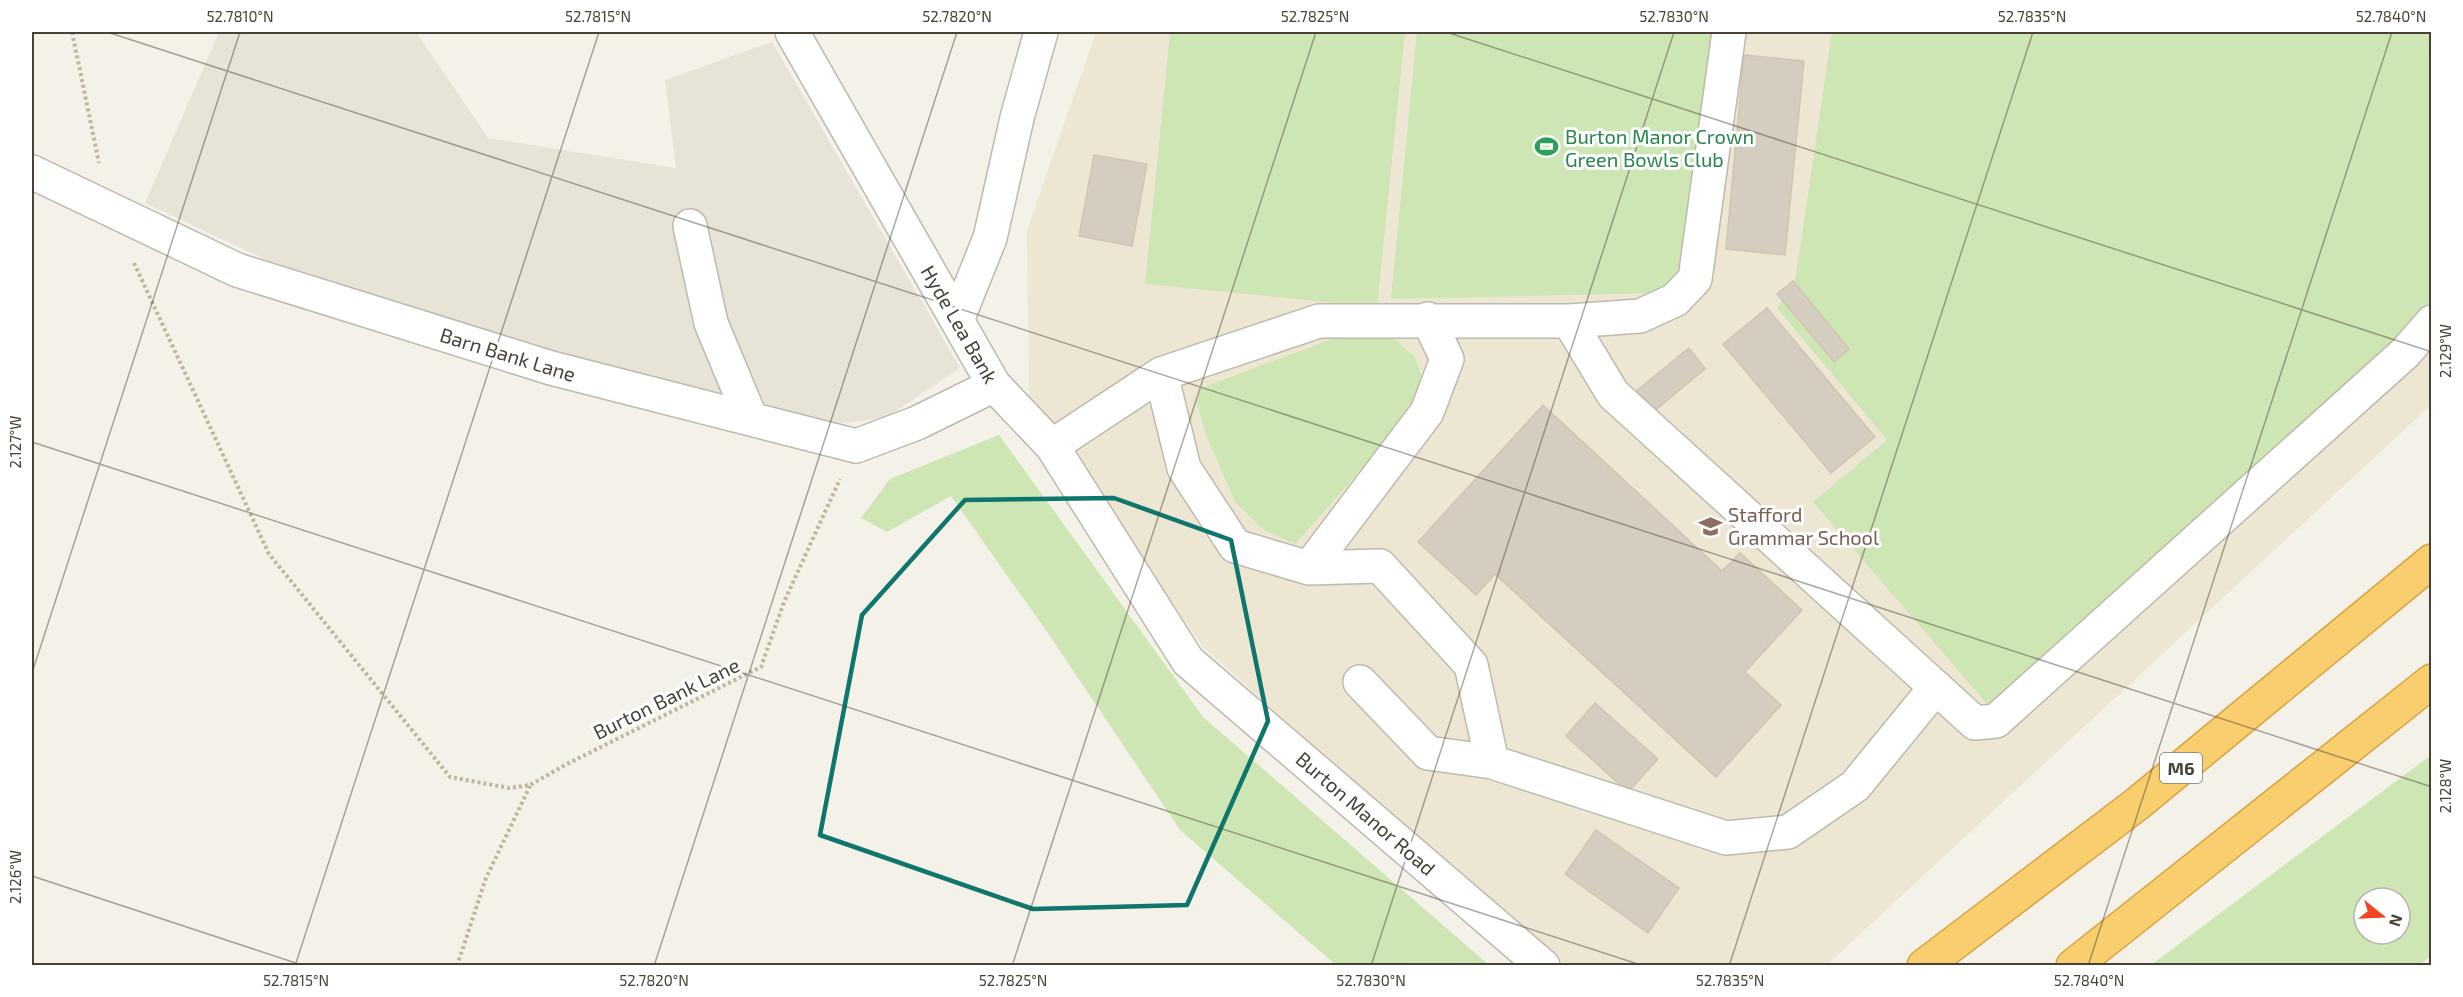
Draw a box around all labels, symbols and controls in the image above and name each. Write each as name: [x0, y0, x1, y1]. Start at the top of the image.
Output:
text: 52.7810°N: [206, 7, 274, 25]
text: 52.7815°N: [565, 7, 631, 25]
text: 52.7820°N: [922, 7, 992, 25]
text: 52.7825°N: [1281, 7, 1349, 25]
text: 52.7830°N: [1639, 7, 1709, 25]
text: 52.7835°N: [1998, 7, 2066, 25]
text: 52.7840°N: [2356, 7, 2426, 25]
place label: Burton Manor Crown Green Bowls Club: [1565, 124, 1754, 171]
sports icon: Burton Manor Crown Green Bowls Club: [1534, 134, 1560, 160]
street label: Hyde Lea Bank: [917, 261, 1003, 387]
street label: Barn Bank Lane: [437, 322, 579, 386]
text: 2.129°W: [2436, 324, 2454, 378]
text: 2.127°W: [6, 416, 24, 468]
place label: Stafford Grammar School: [1728, 502, 1879, 549]
school or university icon: Stafford Grammar School: [1697, 513, 1723, 539]
street label: Burton Bank Lane: [589, 652, 743, 744]
street label: Burton Manor Road: [1292, 746, 1440, 880]
road number: M6: [2160, 753, 2202, 783]
text: 2.128°W: [2436, 759, 2454, 813]
text: 2.126°W: [6, 850, 24, 904]
north arrow: [2352, 886, 2412, 946]
text: N: [2386, 912, 2408, 929]
text: 52.7815°N: [263, 971, 329, 989]
text: 52.7820°N: [619, 971, 689, 989]
text: 52.7825°N: [979, 971, 1047, 989]
text: 52.7830°N: [1336, 971, 1406, 989]
text: 52.7835°N: [1696, 971, 1764, 989]
text: 52.7840°N: [2054, 971, 2124, 989]

